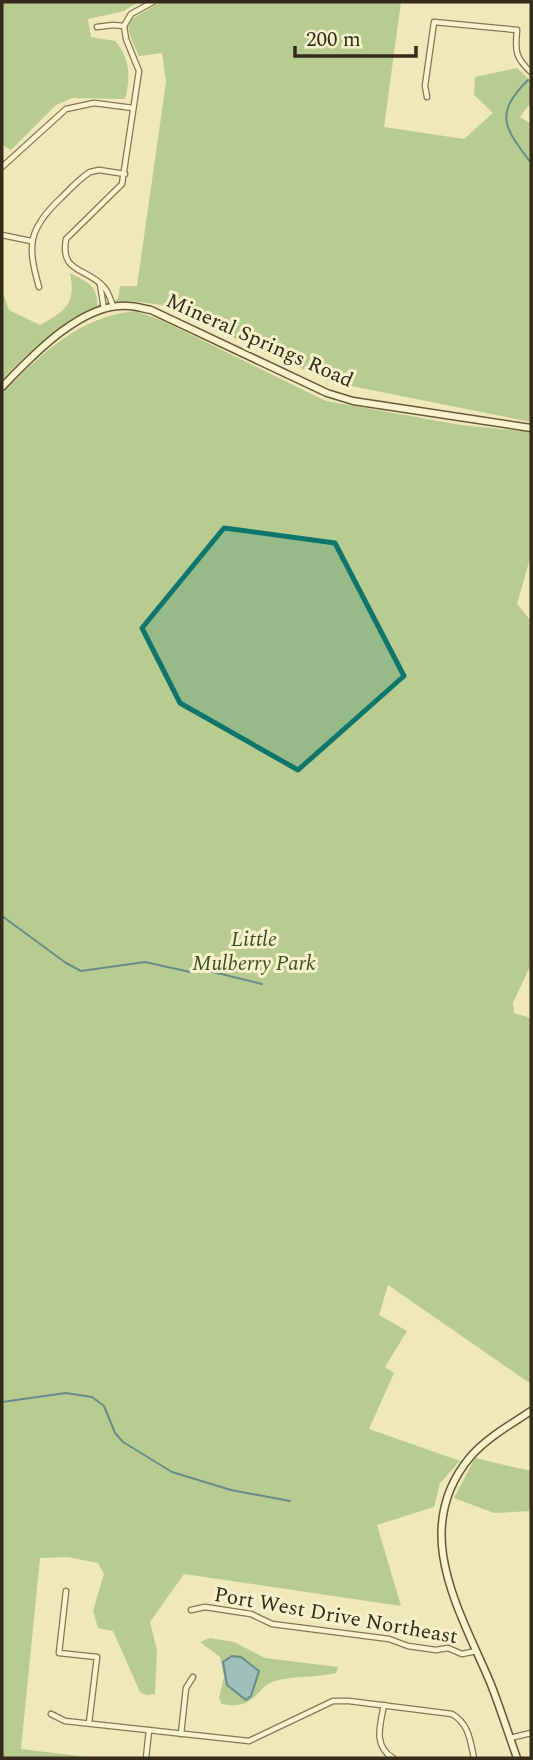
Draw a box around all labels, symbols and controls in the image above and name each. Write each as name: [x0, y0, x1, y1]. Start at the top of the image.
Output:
scale bar: [295, 14, 416, 58]
text: 200 m: [306, 24, 361, 56]
street label: Mineral Springs Road: [161, 285, 358, 397]
park label: Little Mulberry Park: [192, 924, 316, 980]
street label: Port West Drive Northeast: [211, 1579, 460, 1653]

